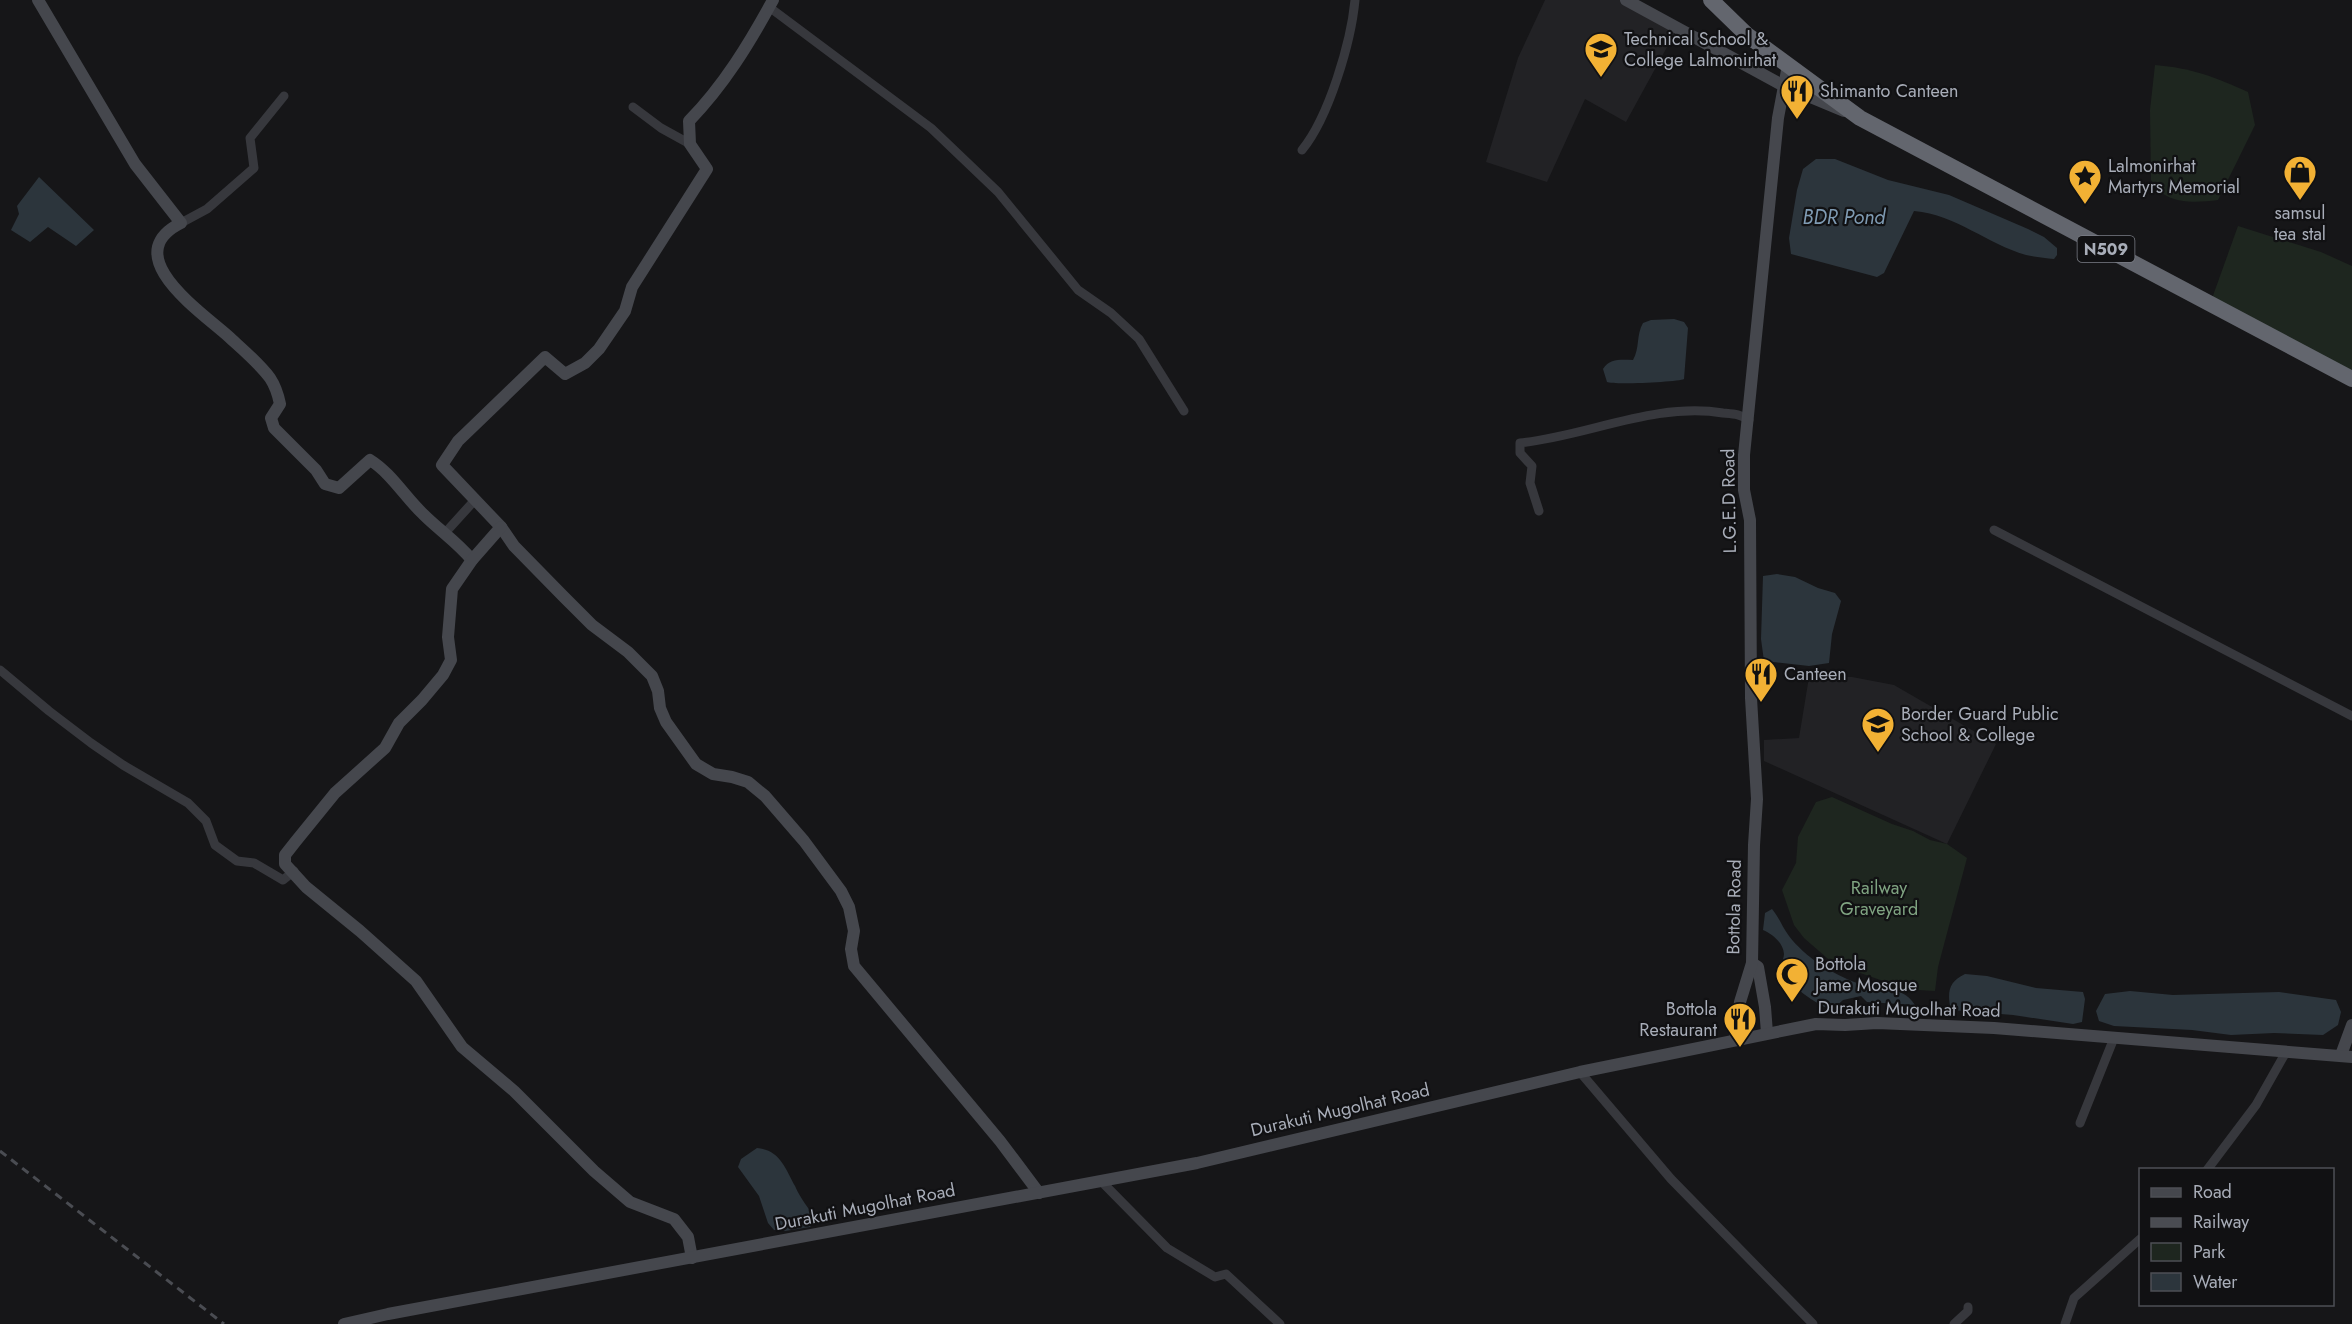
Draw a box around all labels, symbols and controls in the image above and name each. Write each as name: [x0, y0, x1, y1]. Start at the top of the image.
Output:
place label: Technical School & College Lalmonirhat: [1624, 26, 1777, 73]
school or university icon: Technical School & College Lalmonirhat: [1583, 31, 1619, 78]
restaurant icon: Shimanto Canteen: [1779, 73, 1815, 120]
place label: Shimanto Canteen: [1820, 78, 1958, 104]
place label: Lalmonirhat Martyrs Memorial: [2108, 153, 2240, 200]
shop icon: samsul tea stal: [2282, 154, 2318, 201]
place icon: Lalmonirhat Martyrs Memorial: [2067, 158, 2103, 205]
place label: samsul tea stal: [2274, 200, 2326, 247]
water label: BDR Pond: [1803, 203, 1886, 232]
road number: N509: [2078, 236, 2134, 262]
street label: L.G.E.D Road: [1715, 448, 1743, 554]
restaurant icon: Canteen: [1743, 656, 1779, 703]
place label: Canteen: [1784, 661, 1847, 687]
place label: Border Guard Public School & College: [1901, 701, 2059, 748]
school or university icon: Border Guard Public School & College: [1860, 706, 1896, 753]
street label: Bottola Road: [1720, 859, 1748, 955]
park label: Railway Graveyard: [1840, 875, 1918, 922]
place label: Bottola Jame Mosque: [1813, 951, 1917, 998]
mosque icon: Bottola Jame Mosque: [1774, 956, 1810, 1003]
street label: Durakuti Mugolhat Road: [1817, 994, 2001, 1024]
place label: Bottola Restaurant: [1639, 996, 1718, 1043]
restaurant icon: Bottola Restaurant: [1722, 1001, 1758, 1048]
street label: Durakuti Mugolhat Road: [1248, 1077, 1432, 1143]
legend: [2139, 1168, 2334, 1306]
street label: Durakuti Mugolhat Road: [773, 1177, 957, 1237]
text: Road: [2193, 1179, 2232, 1205]
text: Railway: [2193, 1209, 2249, 1235]
text: Park: [2193, 1239, 2225, 1265]
text: Water: [2193, 1269, 2238, 1295]

